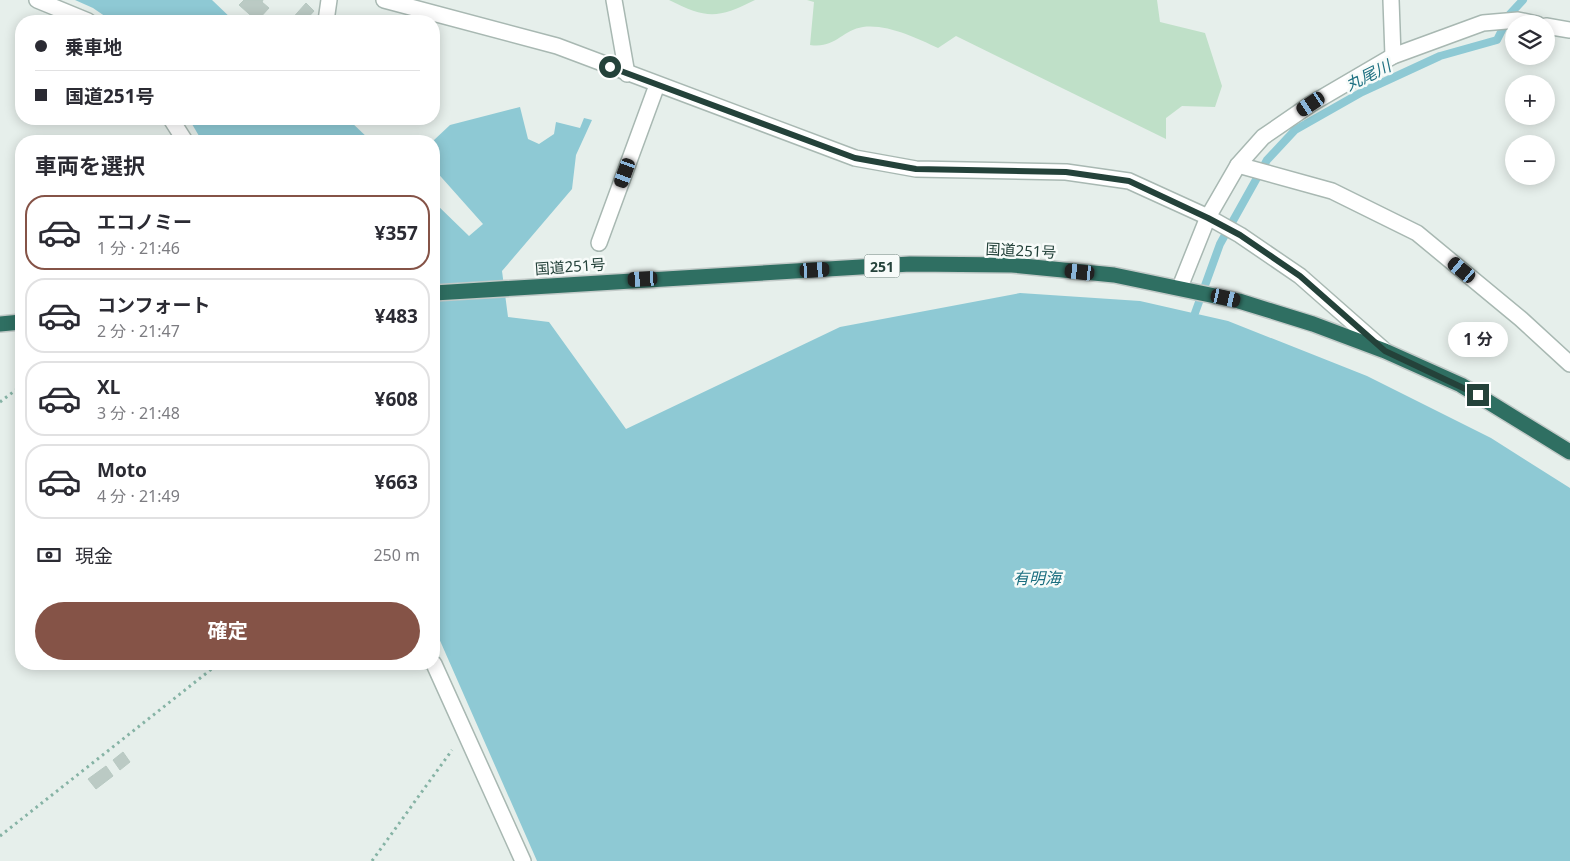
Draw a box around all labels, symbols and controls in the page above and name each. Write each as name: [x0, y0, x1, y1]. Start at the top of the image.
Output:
map controls: [1505, 15, 1555, 185]
button: layers: [1505, 15, 1555, 65]
text: 乗車地: [65, 34, 122, 60]
water label: 丸尾川: [1342, 54, 1396, 95]
route start: [599, 56, 621, 78]
button: +: [1505, 75, 1555, 125]
text: 国道251号: [65, 83, 155, 109]
car: [1294, 89, 1327, 119]
button: −: [1505, 135, 1555, 185]
text: 車両を選択: [35, 150, 145, 180]
car: [612, 156, 637, 190]
text: エコノミー: [97, 209, 192, 235]
icon: car: [37, 210, 82, 255]
text: ¥357: [375, 220, 418, 246]
text: 1 分 · 21:46: [97, 237, 180, 259]
street label: 国道251号: [985, 238, 1057, 262]
street label: 国道251号: [534, 254, 606, 278]
road number: 251: [864, 255, 900, 278]
car: [1445, 255, 1478, 285]
car: [799, 262, 830, 278]
car: [1064, 263, 1095, 281]
car: [627, 271, 658, 287]
car: [1209, 287, 1242, 309]
text: コンフォート: [97, 292, 210, 318]
icon: car: [37, 293, 82, 338]
text: ¥483: [375, 303, 418, 329]
text: 2 分 · 21:47: [97, 320, 180, 342]
callout: 1 分: [1448, 322, 1508, 358]
text: 1 分: [1463, 328, 1493, 350]
text: XL: [97, 374, 120, 400]
icon: car: [37, 376, 82, 421]
route end: [1467, 384, 1489, 406]
text: ¥608: [375, 386, 418, 412]
text: 3 分 · 21:48: [97, 402, 180, 424]
text: Moto: [97, 457, 147, 483]
icon: car: [37, 459, 82, 504]
text: ¥663: [375, 469, 418, 495]
text: 4 分 · 21:49: [97, 485, 180, 507]
icon: cash: [35, 541, 63, 569]
text: 現金: [75, 543, 113, 569]
text: 250 m: [373, 544, 420, 566]
water label: 有明海: [1013, 567, 1064, 589]
button: 確定: [35, 602, 420, 660]

